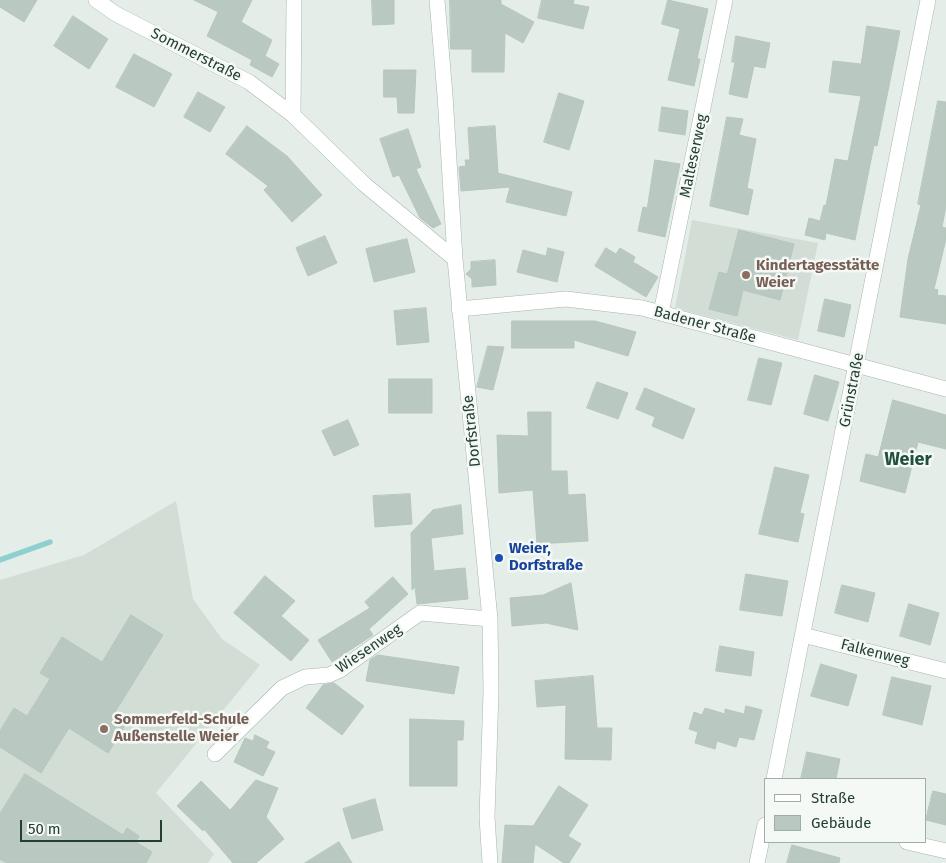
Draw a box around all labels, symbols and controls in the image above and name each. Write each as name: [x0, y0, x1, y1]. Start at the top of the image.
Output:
street label: Sommerstraße: [148, 24, 244, 86]
street label: Malteserweg: [676, 112, 712, 200]
place label: Kindertagesstätte Weier: [756, 257, 879, 292]
marker: Kindertagesstätte Weier: [740, 269, 752, 281]
street label: Badener Straße: [652, 303, 758, 347]
street label: Grünstraße: [836, 351, 868, 429]
street label: Dorfstraße: [459, 394, 485, 468]
district label: Weier: [884, 449, 932, 471]
place label: Weier, Dorfstraße: [509, 540, 583, 575]
marker: Weier, Dorfstraße: [493, 552, 505, 564]
street label: Wiesenweg: [333, 620, 405, 678]
street label: Falkenweg: [839, 636, 911, 670]
place label: Sommerfeld-Schule Außenstelle Weier: [114, 711, 249, 746]
marker: Sommerfeld-Schule Außenstelle Weier: [98, 723, 110, 735]
legend: [764, 778, 926, 843]
text: Straße: [811, 789, 855, 807]
scale bar: [22, 810, 165, 842]
text: Gebäude: [811, 814, 871, 832]
text: 50 m: [28, 820, 61, 838]

